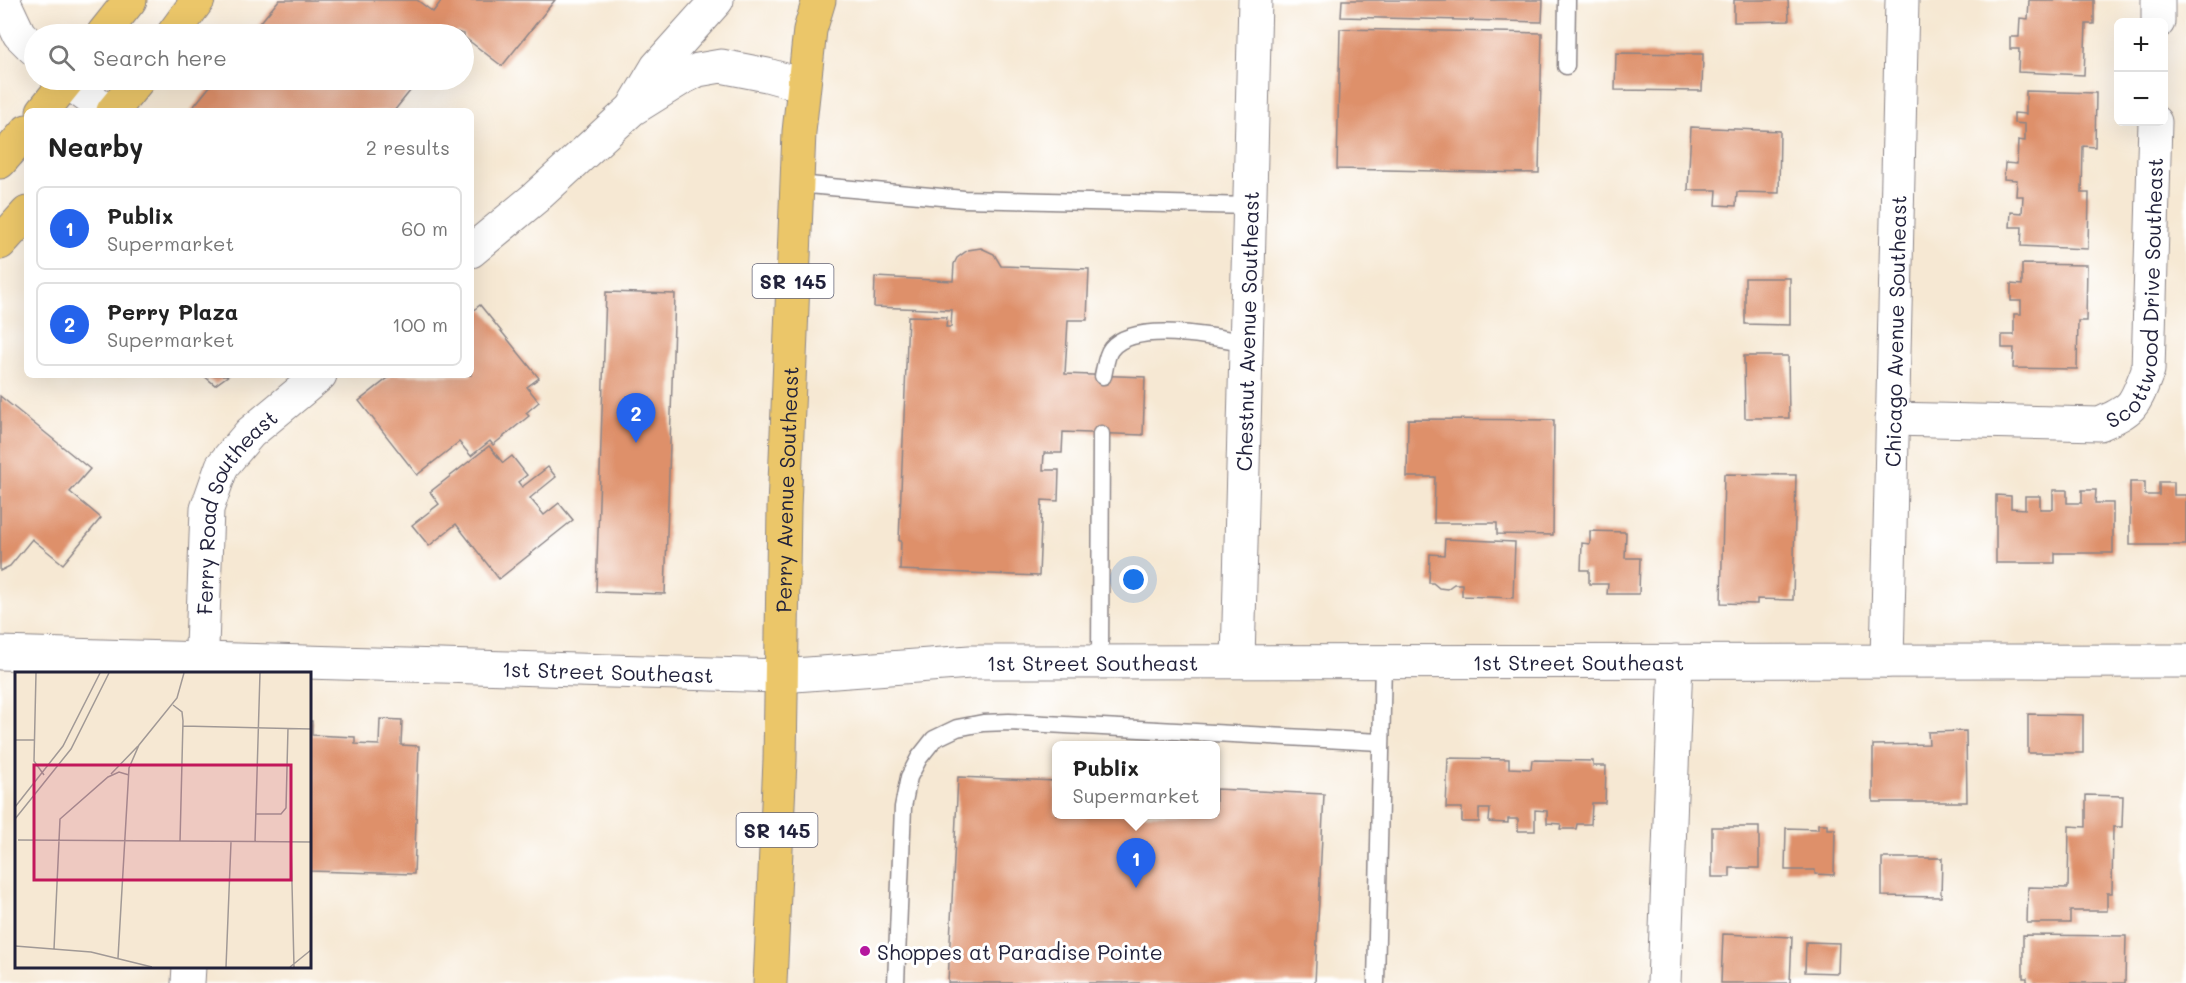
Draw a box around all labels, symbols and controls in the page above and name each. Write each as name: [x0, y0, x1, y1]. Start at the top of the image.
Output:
map controls: [2114, 18, 2168, 126]
button: +: [2114, 18, 2168, 72]
search box: [24, 24, 474, 90]
icon: search: [45, 41, 78, 74]
text: Search here: [93, 43, 227, 72]
button: −: [2114, 72, 2168, 126]
text: Nearby: [48, 130, 143, 164]
text: 2 results: [366, 134, 450, 160]
street label: Scottwood Drive Southeast: [2101, 157, 2167, 433]
street label: Chestnut Avenue Southeast: [1229, 191, 1264, 472]
street label: Chicago Avenue Southeast: [1878, 195, 1911, 467]
text: Publix: [107, 201, 174, 230]
text: 1: [65, 215, 74, 241]
text: 60 m: [401, 215, 448, 241]
text: Supermarket: [107, 230, 234, 256]
road number: SR 145: [752, 264, 834, 298]
text: Perry Plaza: [107, 297, 238, 326]
text: 2: [64, 311, 75, 337]
text: 100 m: [392, 311, 448, 337]
text: Supermarket: [107, 326, 234, 352]
street label: Perry Avenue Southeast: [769, 366, 803, 613]
pin: 2: [616, 394, 656, 443]
street label: Ferry Road Southeast: [190, 403, 282, 615]
your location: [1119, 565, 1148, 594]
street label: 1st Street Southeast: [987, 648, 1198, 675]
street label: 1st Street Southeast: [1473, 648, 1684, 675]
street label: 1st Street Southeast: [502, 654, 714, 688]
inset map: [15, 672, 310, 968]
popup: [1052, 741, 1220, 819]
text: Publix: [1072, 753, 1139, 782]
text: Supermarket: [1072, 782, 1200, 808]
road number: SR 145: [736, 813, 818, 847]
pin: 1: [1116, 838, 1156, 888]
place label: Shoppes at Paradise Pointe: [877, 938, 1163, 965]
marker: Shoppes at Paradise Pointe: [858, 944, 872, 958]

